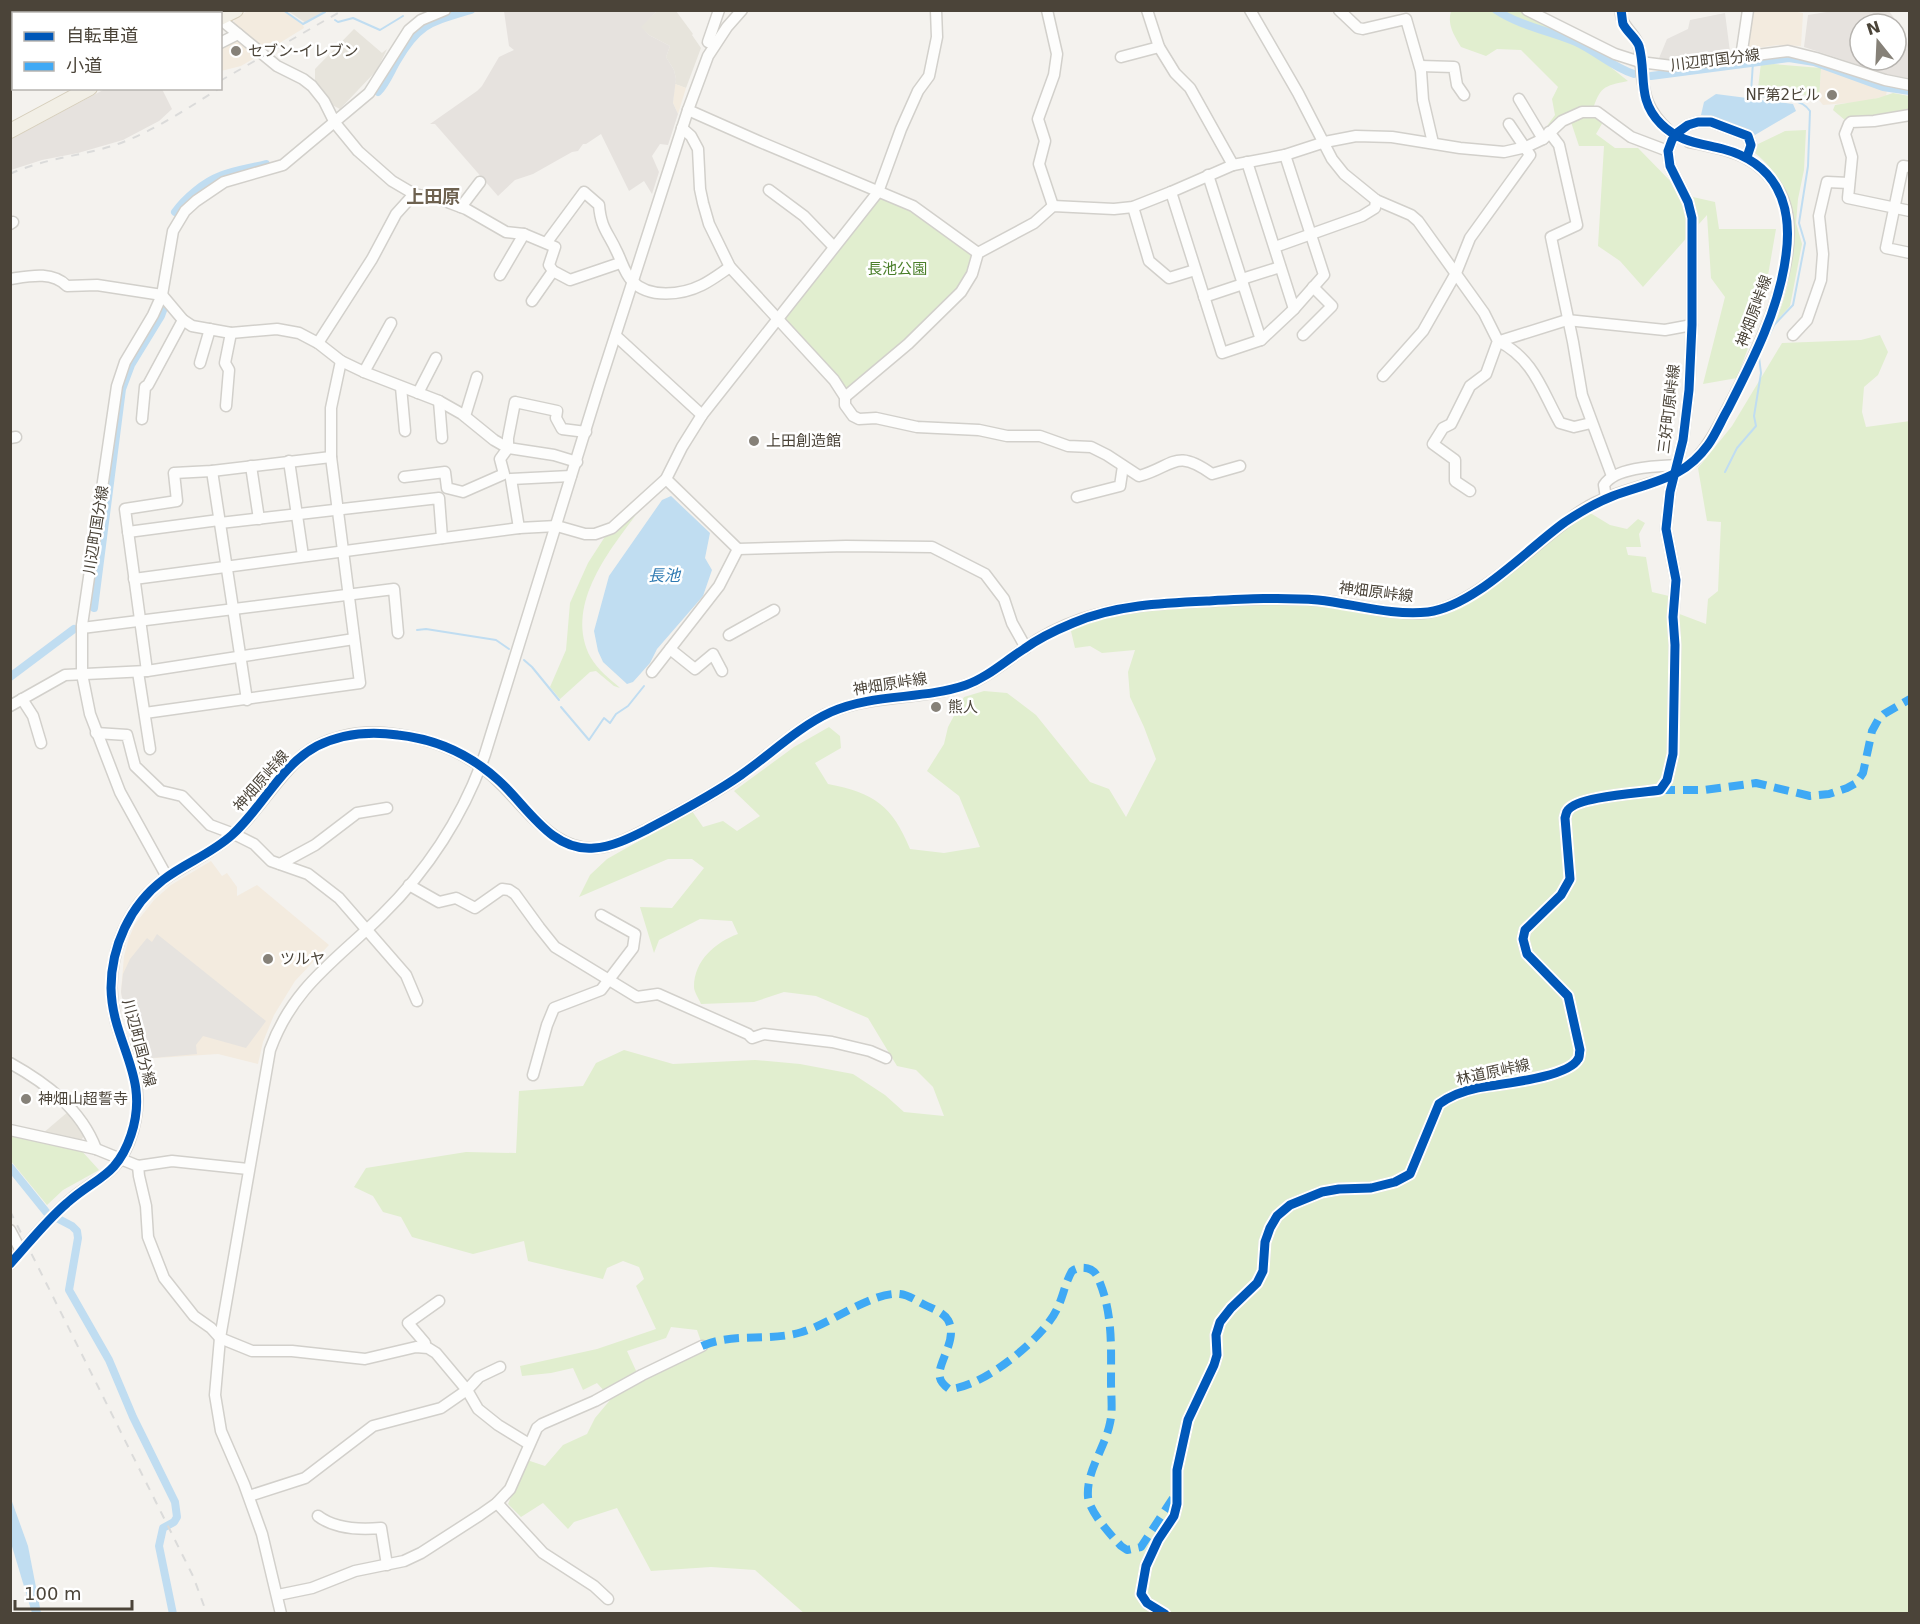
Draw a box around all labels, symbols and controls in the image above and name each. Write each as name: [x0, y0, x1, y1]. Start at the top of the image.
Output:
legend: [12, 12, 222, 90]
north arrow: [1848, 12, 1908, 72]
text: N: [1864, 17, 1883, 39]
text: 自転車道: [66, 25, 138, 46]
place label: セブン-イレブン: [248, 42, 358, 60]
marker: セブン-イレブン: [229, 44, 243, 58]
street label: 川辺町国分線: [1669, 46, 1761, 74]
text: 小道: [66, 55, 102, 76]
place label: NF第2ビル: [1746, 86, 1820, 104]
marker: NF第2ビル: [1825, 88, 1839, 102]
district label: 上田原: [406, 186, 460, 207]
park label: 長池公園: [867, 260, 927, 278]
street label: 神畑原峠線: [1733, 273, 1775, 349]
street label: 三好町原峠線: [1655, 363, 1683, 455]
place label: 上田創造館: [766, 432, 841, 450]
marker: 上田創造館: [747, 434, 761, 448]
street label: 川辺町国分線: [80, 484, 112, 576]
water label: 長池: [648, 566, 682, 585]
street label: 神畑原峠線: [1338, 578, 1414, 606]
street label: 神畑原峠線: [852, 669, 928, 699]
place label: 熊人: [948, 698, 978, 716]
marker: 熊人: [929, 700, 943, 714]
street label: 神畑原峠線: [230, 747, 292, 815]
place label: ツルヤ: [280, 950, 325, 968]
marker: ツルヤ: [261, 952, 275, 966]
street label: 川辺町国分線: [119, 997, 159, 1089]
street label: 林道原峠線: [1454, 1055, 1532, 1089]
place label: 神畑山超誓寺: [38, 1090, 128, 1108]
marker: 神畑山超誓寺: [19, 1092, 33, 1106]
scale bar: [15, 1573, 132, 1611]
text: 100 m: [24, 1583, 82, 1604]

